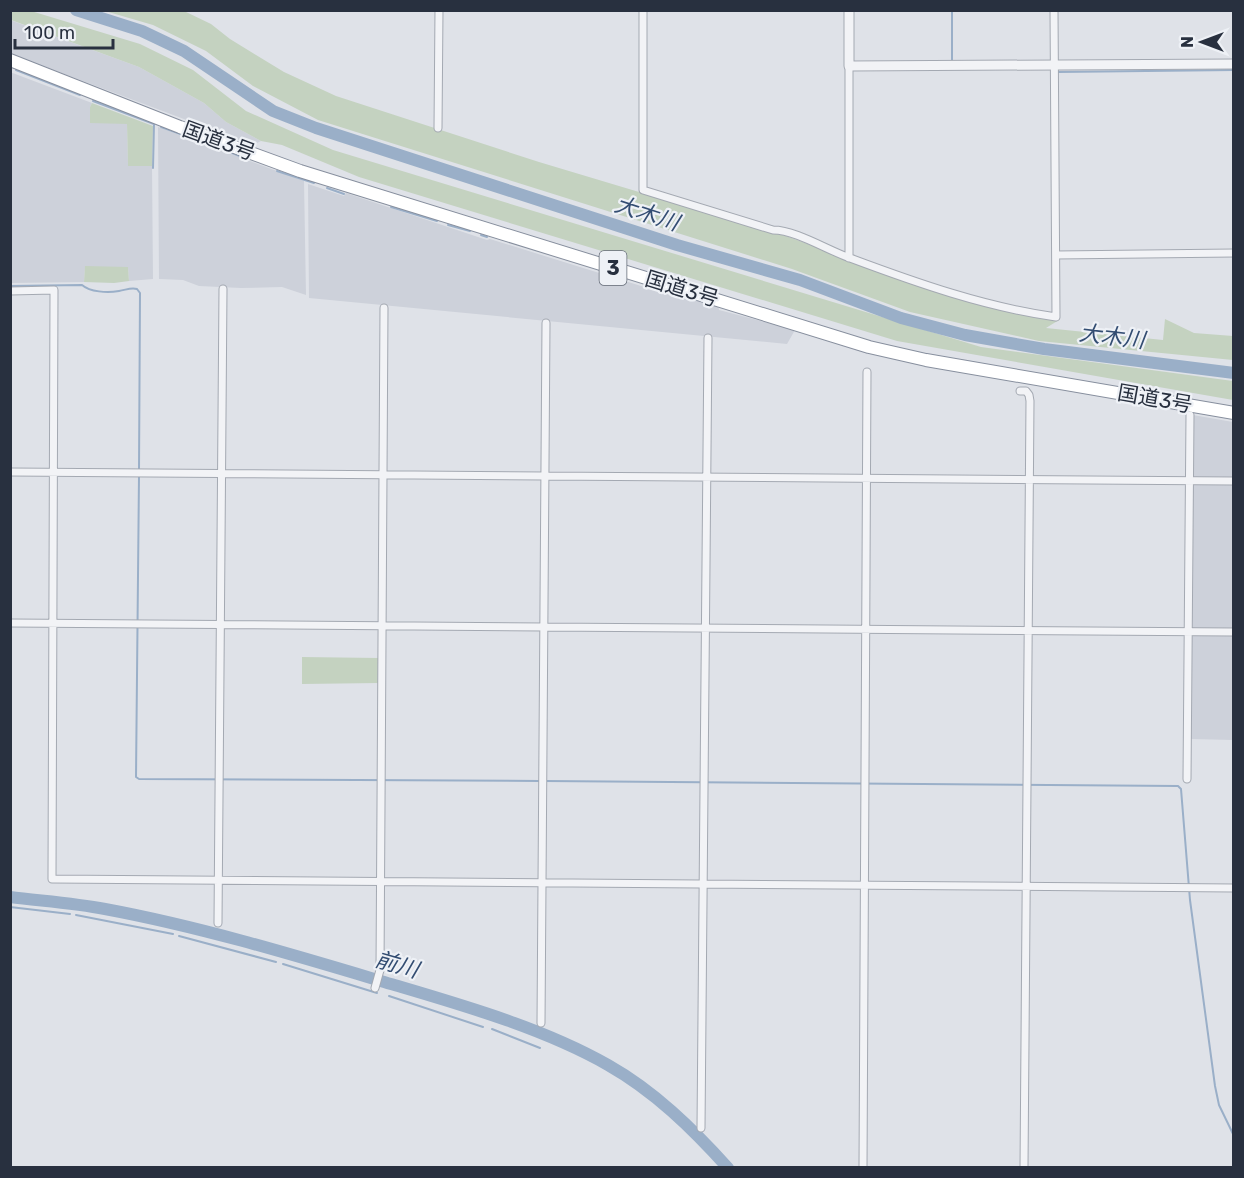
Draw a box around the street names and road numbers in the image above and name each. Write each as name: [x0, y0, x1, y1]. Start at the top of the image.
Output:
street label: 国道3号: [179, 116, 259, 165]
road number: 3: [600, 251, 626, 285]
street label: 国道3号: [642, 266, 722, 312]
street label: 国道3号: [1116, 380, 1194, 417]

